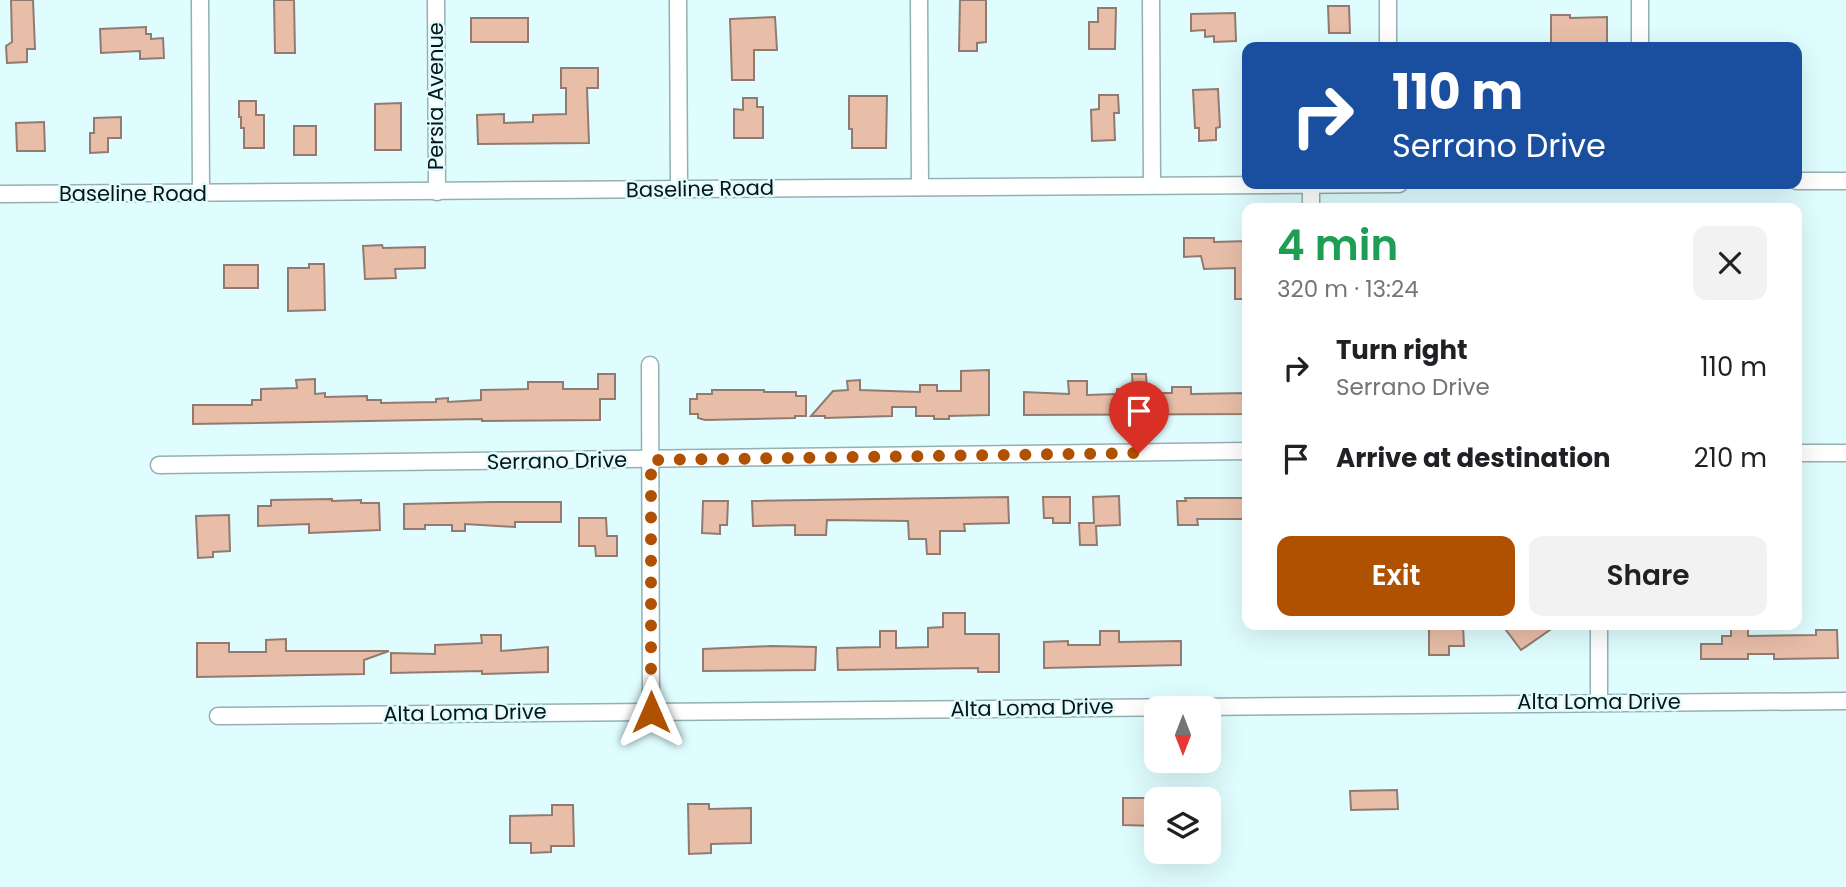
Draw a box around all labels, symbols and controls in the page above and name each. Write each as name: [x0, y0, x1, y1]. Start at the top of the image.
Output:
street label: Persia Avenue: [421, 22, 450, 170]
text: 110 m: [1392, 58, 1523, 126]
icon: right: [1277, 70, 1368, 161]
text: Serrano Drive: [1392, 123, 1606, 168]
street label: Baseline Road: [626, 173, 774, 204]
street label: Baseline Road: [59, 179, 207, 208]
text: 4 min: [1277, 216, 1398, 275]
button: close: [1693, 226, 1767, 300]
text: 320 m · 13:24: [1277, 273, 1419, 305]
text: Turn right: [1336, 332, 1468, 368]
icon: right: [1277, 349, 1315, 387]
text: 110 m: [1700, 349, 1767, 385]
text: Serrano Drive: [1336, 371, 1490, 403]
pin: [1109, 381, 1169, 453]
icon: arrive: [1120, 392, 1158, 430]
icon: arrive: [1277, 440, 1315, 478]
text: Arrive at destination: [1336, 440, 1611, 476]
text: 210 m: [1694, 440, 1767, 476]
street label: Serrano Drive: [487, 445, 627, 476]
button: Exit: [1277, 536, 1515, 616]
button: Share: [1529, 536, 1767, 616]
position arrow: [614, 675, 688, 749]
street label: Alta Loma Drive: [1517, 687, 1681, 716]
street label: Alta Loma Drive: [950, 692, 1114, 723]
north arrow: [1144, 696, 1222, 774]
map controls: [1144, 696, 1221, 864]
street label: Alta Loma Drive: [383, 697, 547, 728]
button: layers: [1144, 787, 1221, 864]

